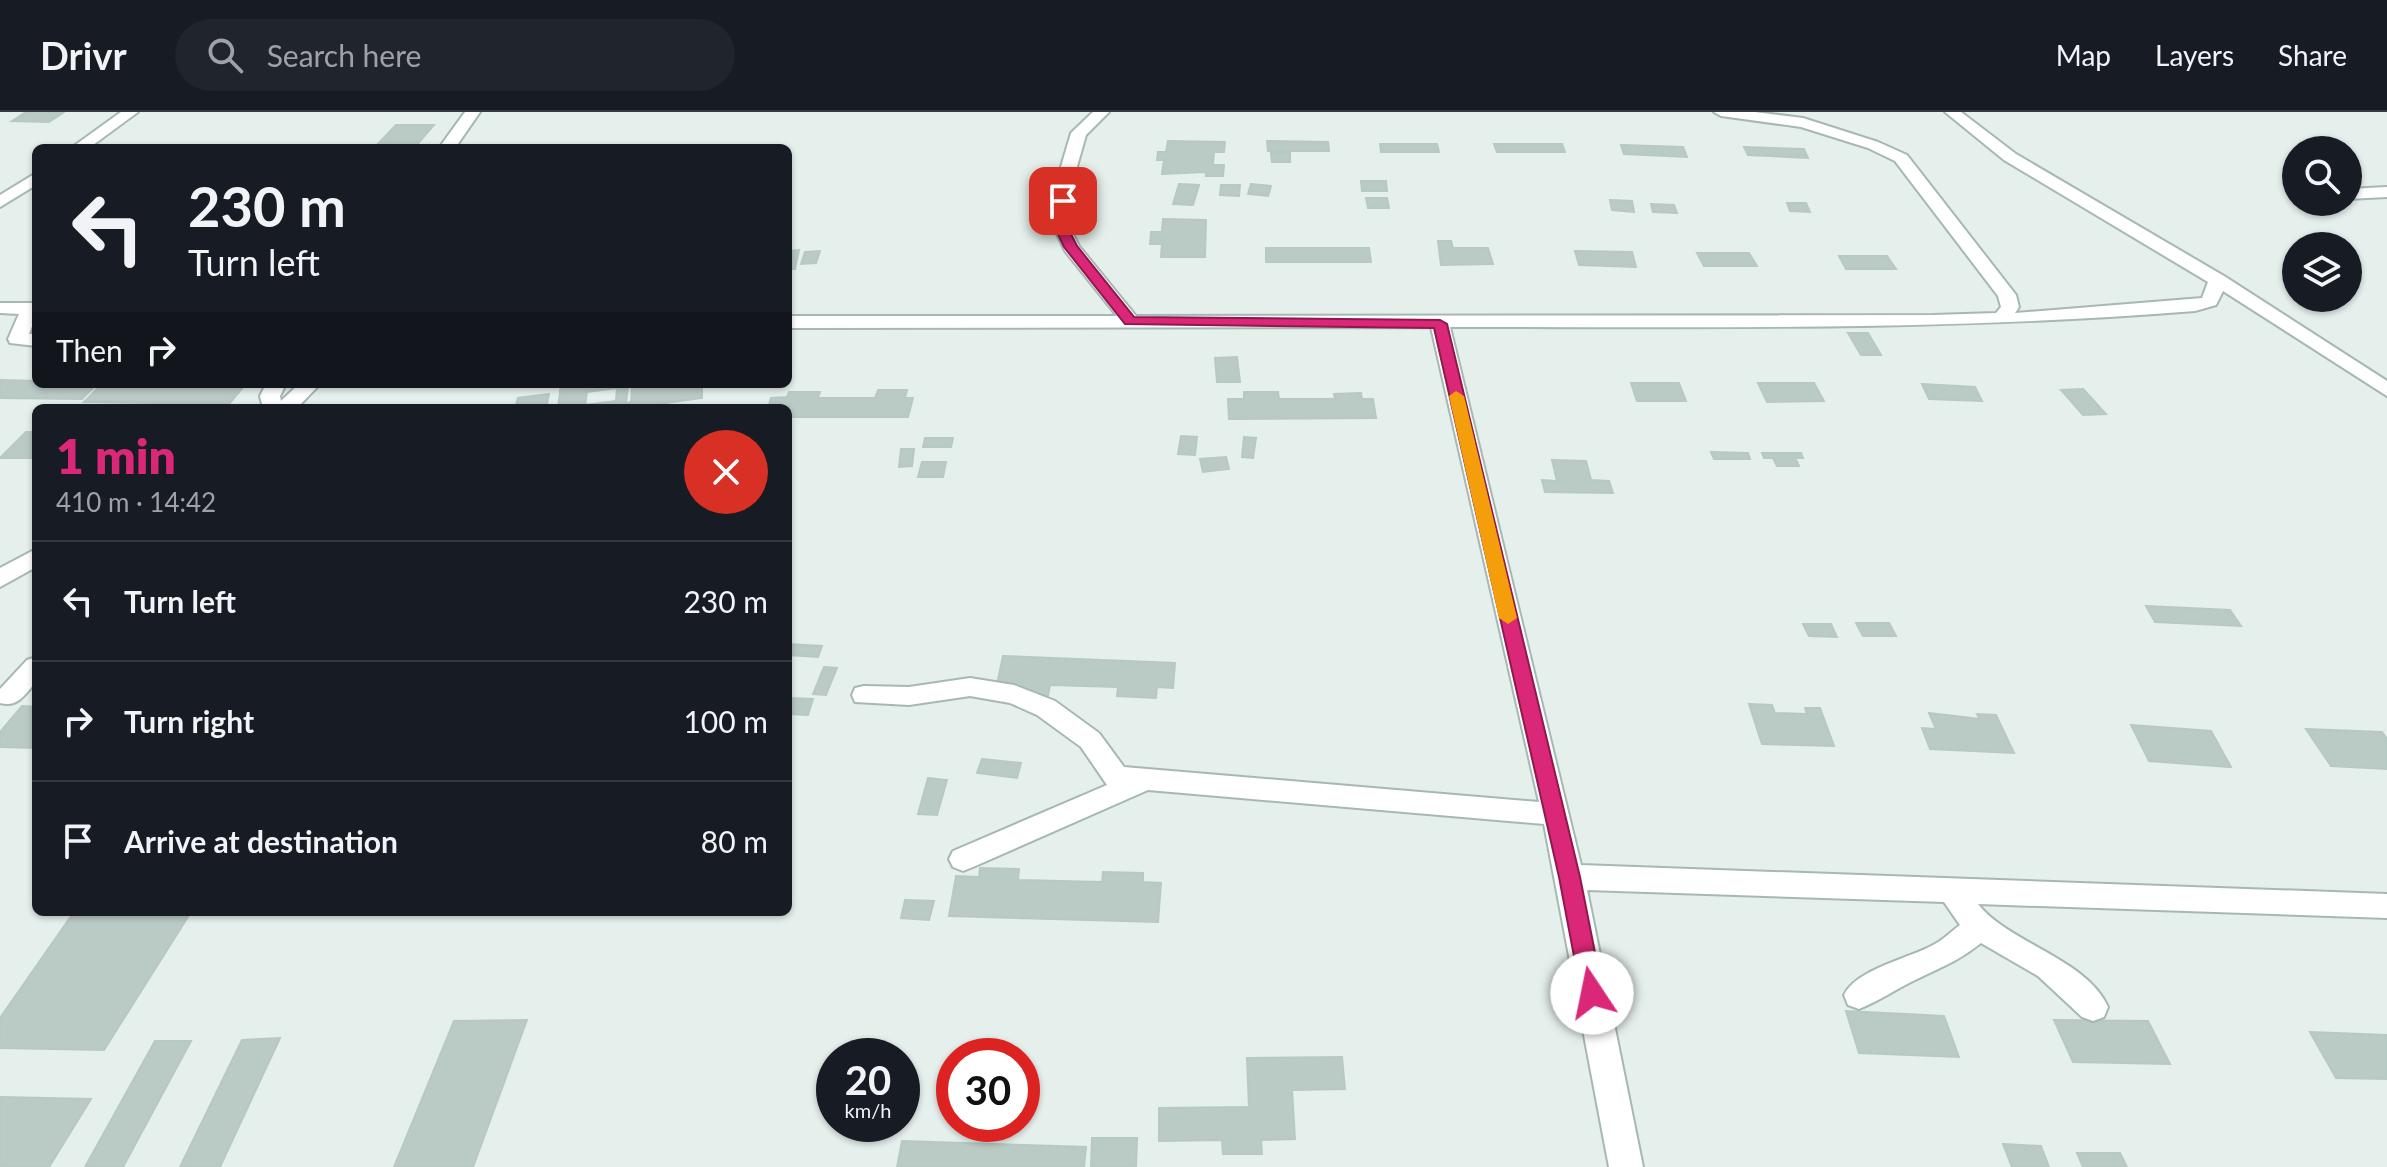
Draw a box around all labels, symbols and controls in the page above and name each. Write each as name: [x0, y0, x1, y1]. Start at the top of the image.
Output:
search box: [175, 19, 735, 91]
text: Drivr: [40, 32, 127, 78]
icon: search: [203, 33, 247, 77]
text: Search here: [267, 37, 421, 73]
text: Map: [2056, 38, 2111, 72]
text: Layers: [2155, 38, 2234, 72]
text: Share: [2278, 38, 2347, 72]
map controls: [2282, 136, 2362, 312]
button: search: [2282, 136, 2362, 216]
pin: [1029, 167, 1097, 235]
text: 230 m: [188, 172, 346, 239]
icon: left: [56, 176, 160, 280]
icon: arrive: [1041, 179, 1085, 223]
button: layers: [2282, 232, 2362, 312]
text: Turn left: [188, 240, 320, 284]
icon: right: [139, 328, 183, 372]
text: Then: [56, 332, 123, 368]
text: 1 min: [56, 427, 176, 484]
button: close: [684, 430, 768, 514]
text: 410 m · 14:42: [56, 486, 216, 518]
icon: left: [56, 579, 100, 623]
text: Turn left: [124, 583, 236, 619]
text: 230 m: [683, 583, 768, 619]
icon: right: [56, 699, 100, 743]
text: Turn right: [124, 703, 254, 739]
text: 100 m: [683, 703, 768, 739]
icon: arrive: [56, 819, 100, 863]
text: Arrive at destination: [124, 823, 398, 859]
text: 80 m: [701, 823, 768, 859]
position arrow: [1550, 951, 1634, 1035]
speed limit sign: 30: [936, 1038, 1040, 1142]
text: 20: [845, 1056, 891, 1104]
text: km/h: [845, 1098, 891, 1122]

